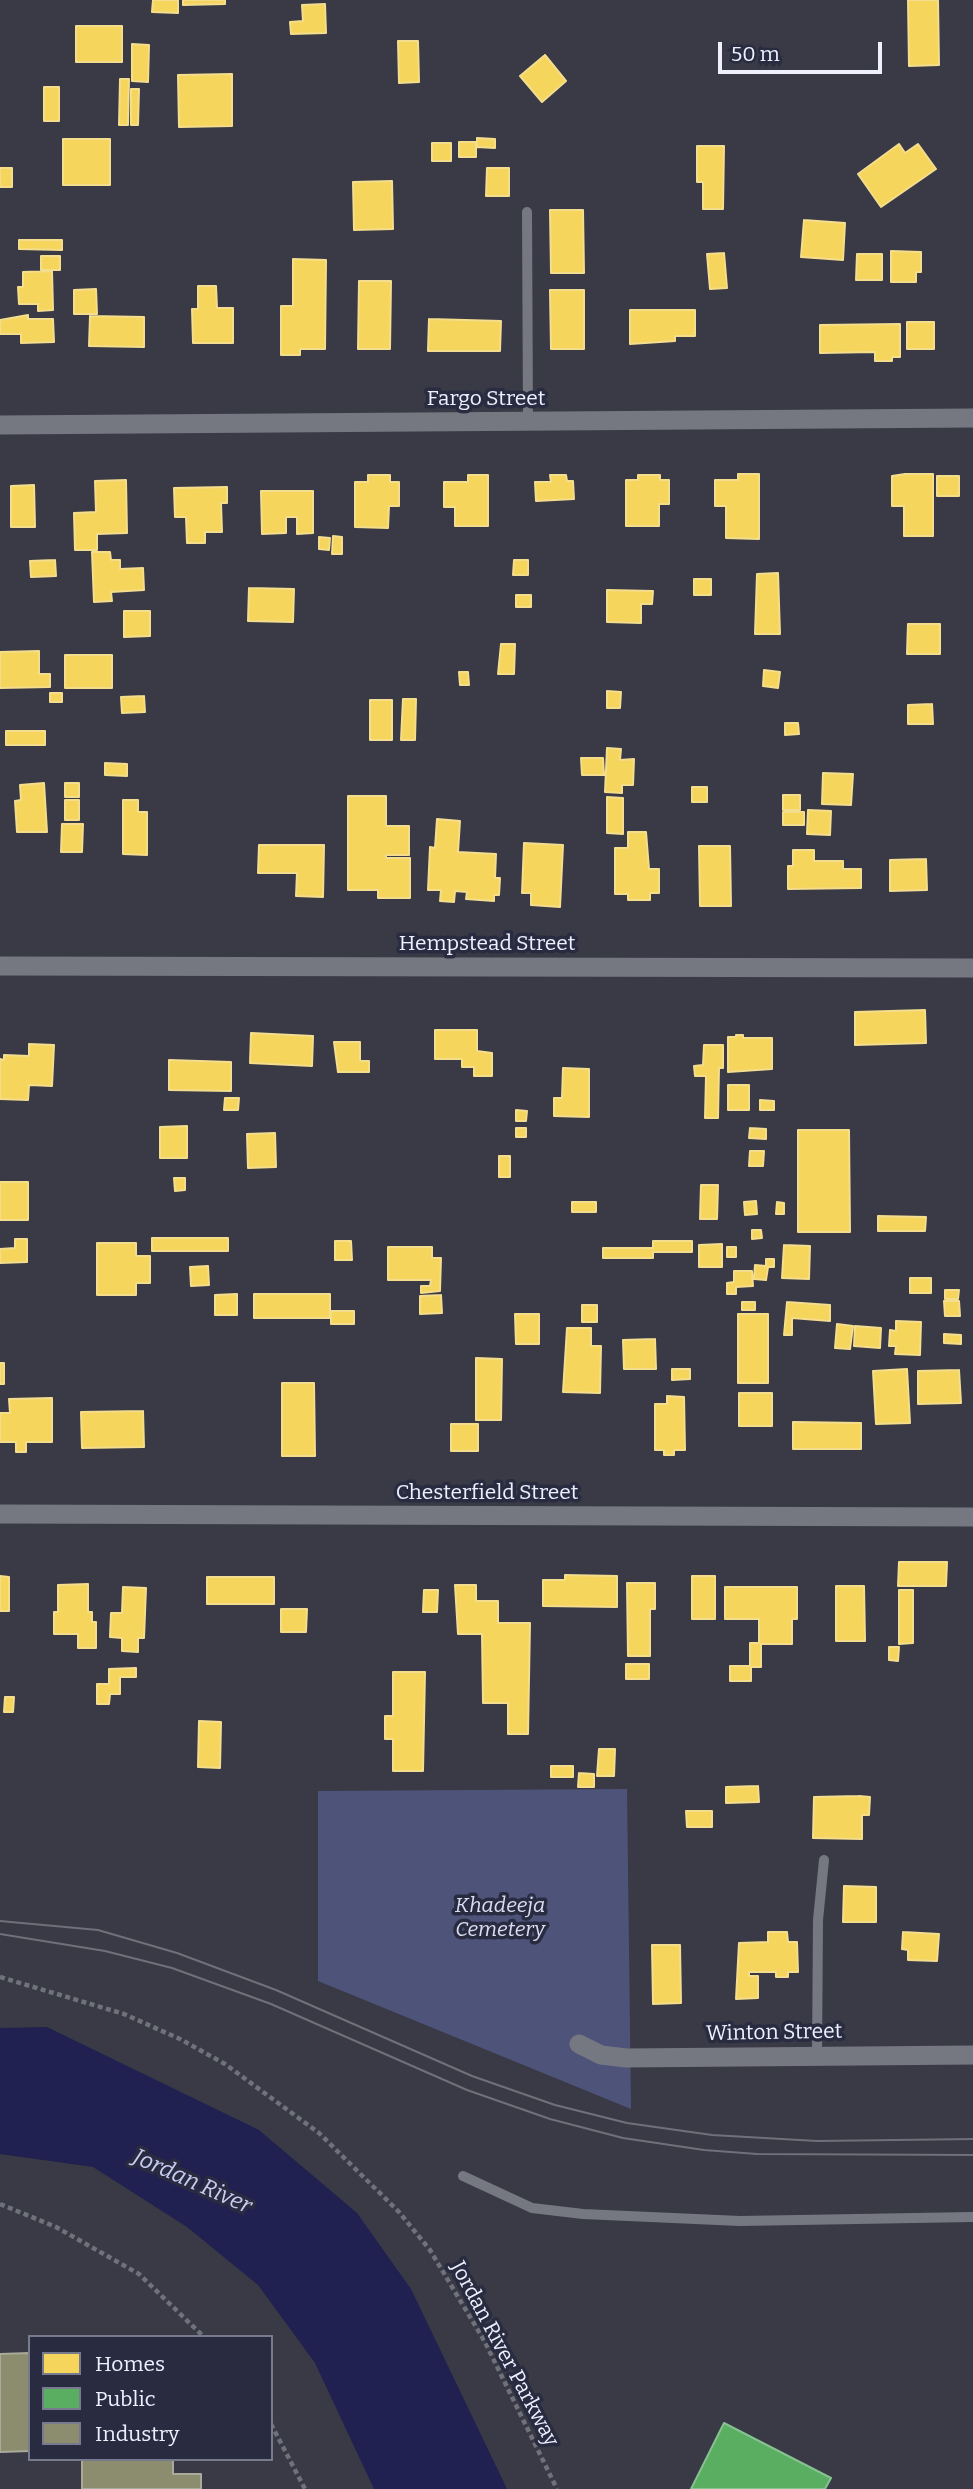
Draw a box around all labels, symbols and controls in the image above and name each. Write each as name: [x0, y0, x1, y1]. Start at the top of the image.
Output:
scale bar: [721, 28, 886, 72]
text: 50 m: [731, 41, 780, 67]
street label: Fargo Street: [427, 386, 545, 412]
street label: Hempstead Street: [399, 931, 575, 957]
street label: Chesterfield Street: [396, 1480, 578, 1506]
park label: Khadeeja Cemetery: [455, 1893, 545, 1943]
street label: Winton Street: [706, 2019, 842, 2047]
water label: Jordan River: [128, 2144, 256, 2220]
street label: Jordan River Parkway: [444, 2257, 564, 2451]
legend: [28, 2335, 273, 2461]
text: Homes: [95, 2351, 165, 2377]
text: Public: [95, 2386, 156, 2412]
text: Industry: [95, 2421, 179, 2447]

